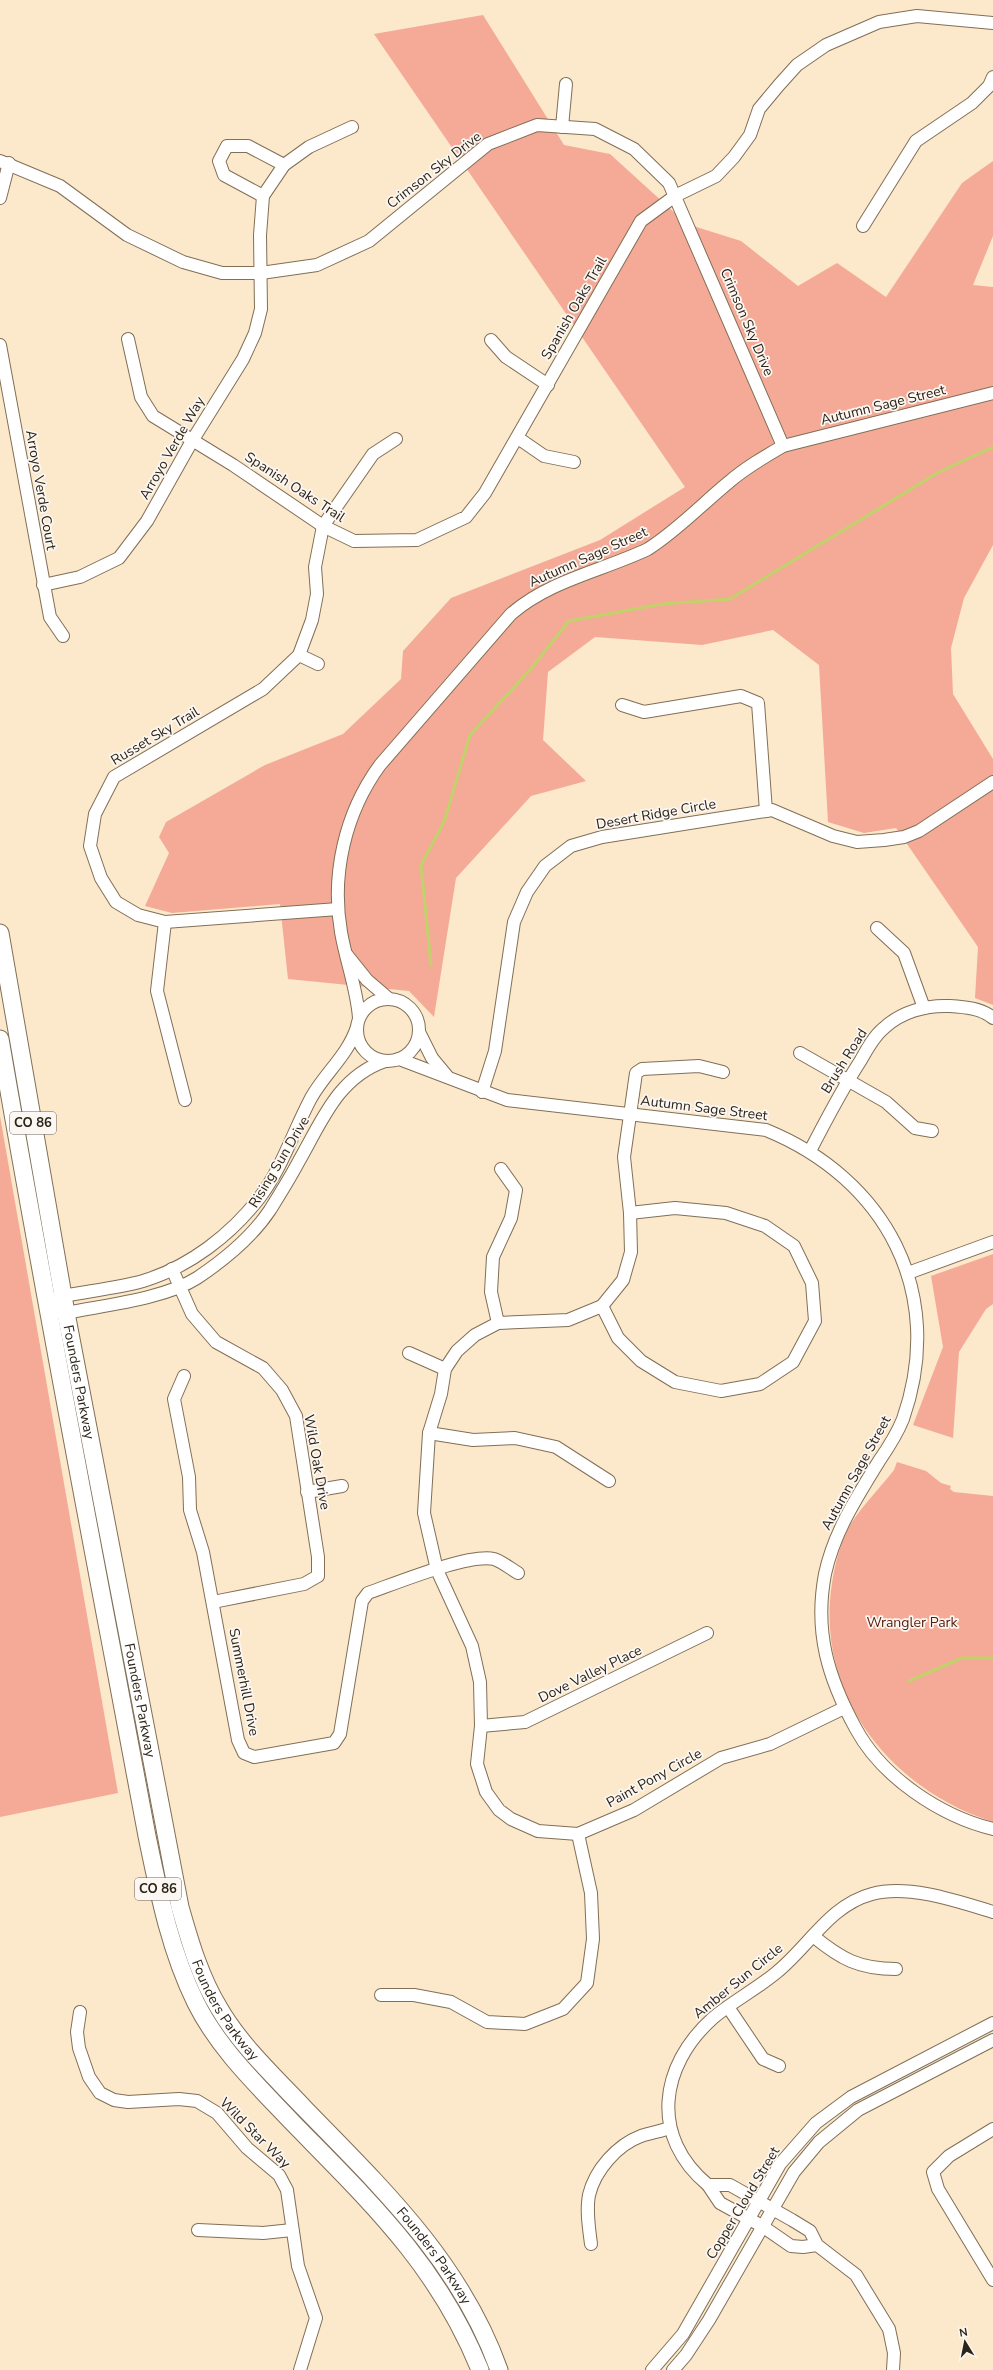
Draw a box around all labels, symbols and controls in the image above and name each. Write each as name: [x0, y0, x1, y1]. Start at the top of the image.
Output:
street label: Crimson Sky Drive: [383, 127, 485, 213]
street label: Spanish Oaks Trail: [537, 252, 612, 363]
street label: Crimson Sky Drive: [716, 265, 778, 379]
street label: Autumn Sage Street: [819, 380, 947, 430]
street label: Arroyo Verde Way: [135, 392, 210, 503]
street label: Arroyo Verde Court: [21, 428, 61, 552]
street label: Spanish Oaks Trail: [241, 447, 350, 527]
street label: Autumn Sage Street: [526, 522, 650, 592]
street label: Russet Sky Trail: [107, 702, 203, 770]
street label: Desert Ridge Circle: [595, 794, 717, 834]
street label: Brush Road: [817, 1025, 871, 1097]
street label: Autumn Sage Street: [639, 1091, 769, 1125]
road number: CO 86: [10, 1112, 56, 1134]
street label: Rising Sun Drive: [244, 1113, 314, 1211]
street label: Founders Parkway: [59, 1323, 100, 1442]
street label: Autumn Sage Street: [817, 1412, 895, 1534]
street label: Wild Oak Drive: [299, 1413, 335, 1511]
park label: Wrangler Park: [866, 1613, 959, 1632]
street label: Summerhill Drive: [224, 1627, 264, 1737]
street label: Dove Valley Place: [535, 1641, 645, 1707]
street label: Founders Parkway: [120, 1642, 161, 1760]
street label: Paint Pony Circle: [603, 1744, 705, 1812]
road number: CO 86: [135, 1878, 181, 1900]
street label: Amber Sun Circle: [689, 1939, 787, 2023]
street label: Founders Parkway: [188, 1957, 264, 2065]
street label: Wild Star Way: [215, 2093, 295, 2173]
street label: Copper Cloud Street: [702, 2143, 784, 2263]
street label: Founders Parkway: [393, 2203, 477, 2308]
north arrow: [945, 2322, 985, 2362]
text: N: [958, 2325, 969, 2341]

